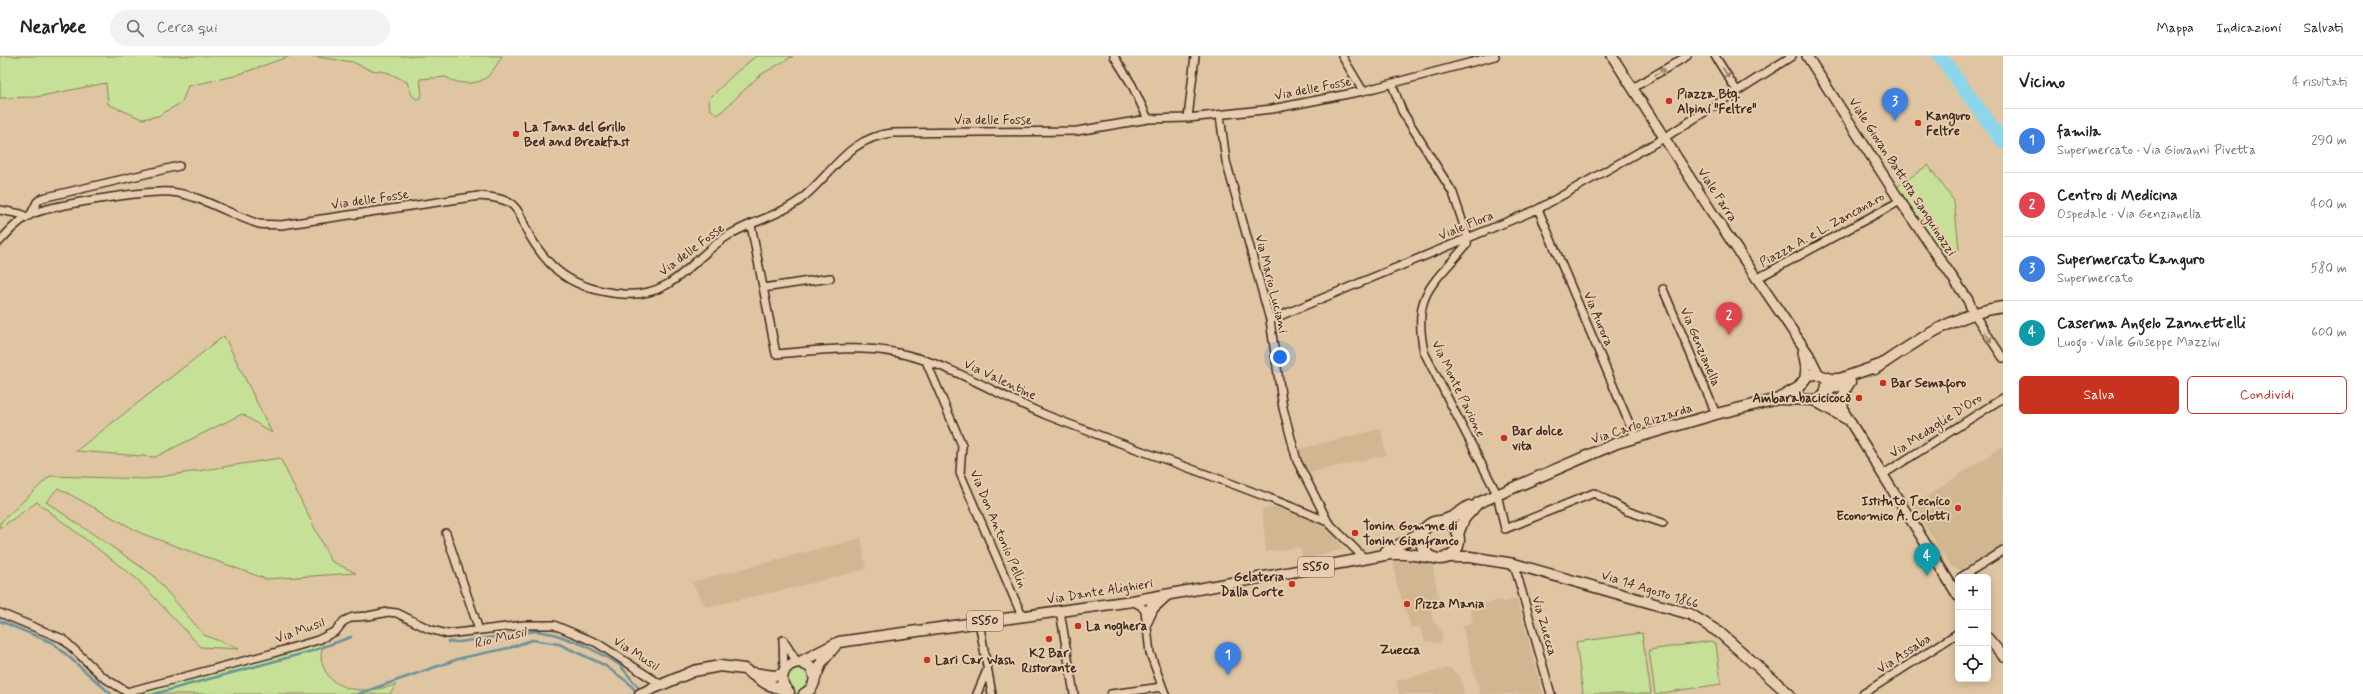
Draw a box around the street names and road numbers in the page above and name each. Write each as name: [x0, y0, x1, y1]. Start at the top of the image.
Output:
street label: Via delle Fosse: [1273, 73, 1353, 105]
street label: Viale Giovan Battista Sanguinazzi: [1844, 95, 1960, 260]
street label: Via delle Fosse: [954, 112, 1032, 129]
street label: Viale Farra: [1693, 165, 1741, 225]
street label: Via delle Fosse: [330, 186, 410, 214]
street label: Piazza A. e L. Zancanaro: [1757, 189, 1887, 271]
street label: Viale Flora: [1436, 207, 1496, 245]
street label: Via delle Fosse: [656, 220, 728, 280]
street label: Via Mario Luciani: [1251, 233, 1291, 335]
street label: Via Aurora: [1579, 289, 1617, 349]
street label: Via Genzianella: [1676, 305, 1724, 389]
street label: Via Monte Pavione: [1427, 338, 1489, 440]
street label: Via Valentine: [961, 356, 1039, 404]
street label: Via Medaglie D'Oro: [1886, 390, 1986, 463]
street label: Via Carlo Rizzarda: [1589, 399, 1695, 448]
street label: Via Don Antonio Pellin: [965, 467, 1031, 591]
road number: SS50: [1298, 557, 1334, 577]
street label: Via 14 Agosto 1866: [1599, 567, 1701, 613]
street label: Via Dante Alighieri: [1046, 575, 1154, 609]
street label: Via Zuecca: [1527, 594, 1561, 658]
road number: SS50: [967, 611, 1003, 631]
street label: Via Musil: [273, 614, 327, 648]
street label: Via Assaba: [1874, 630, 1934, 678]
street label: Via Musil: [610, 633, 662, 675]

